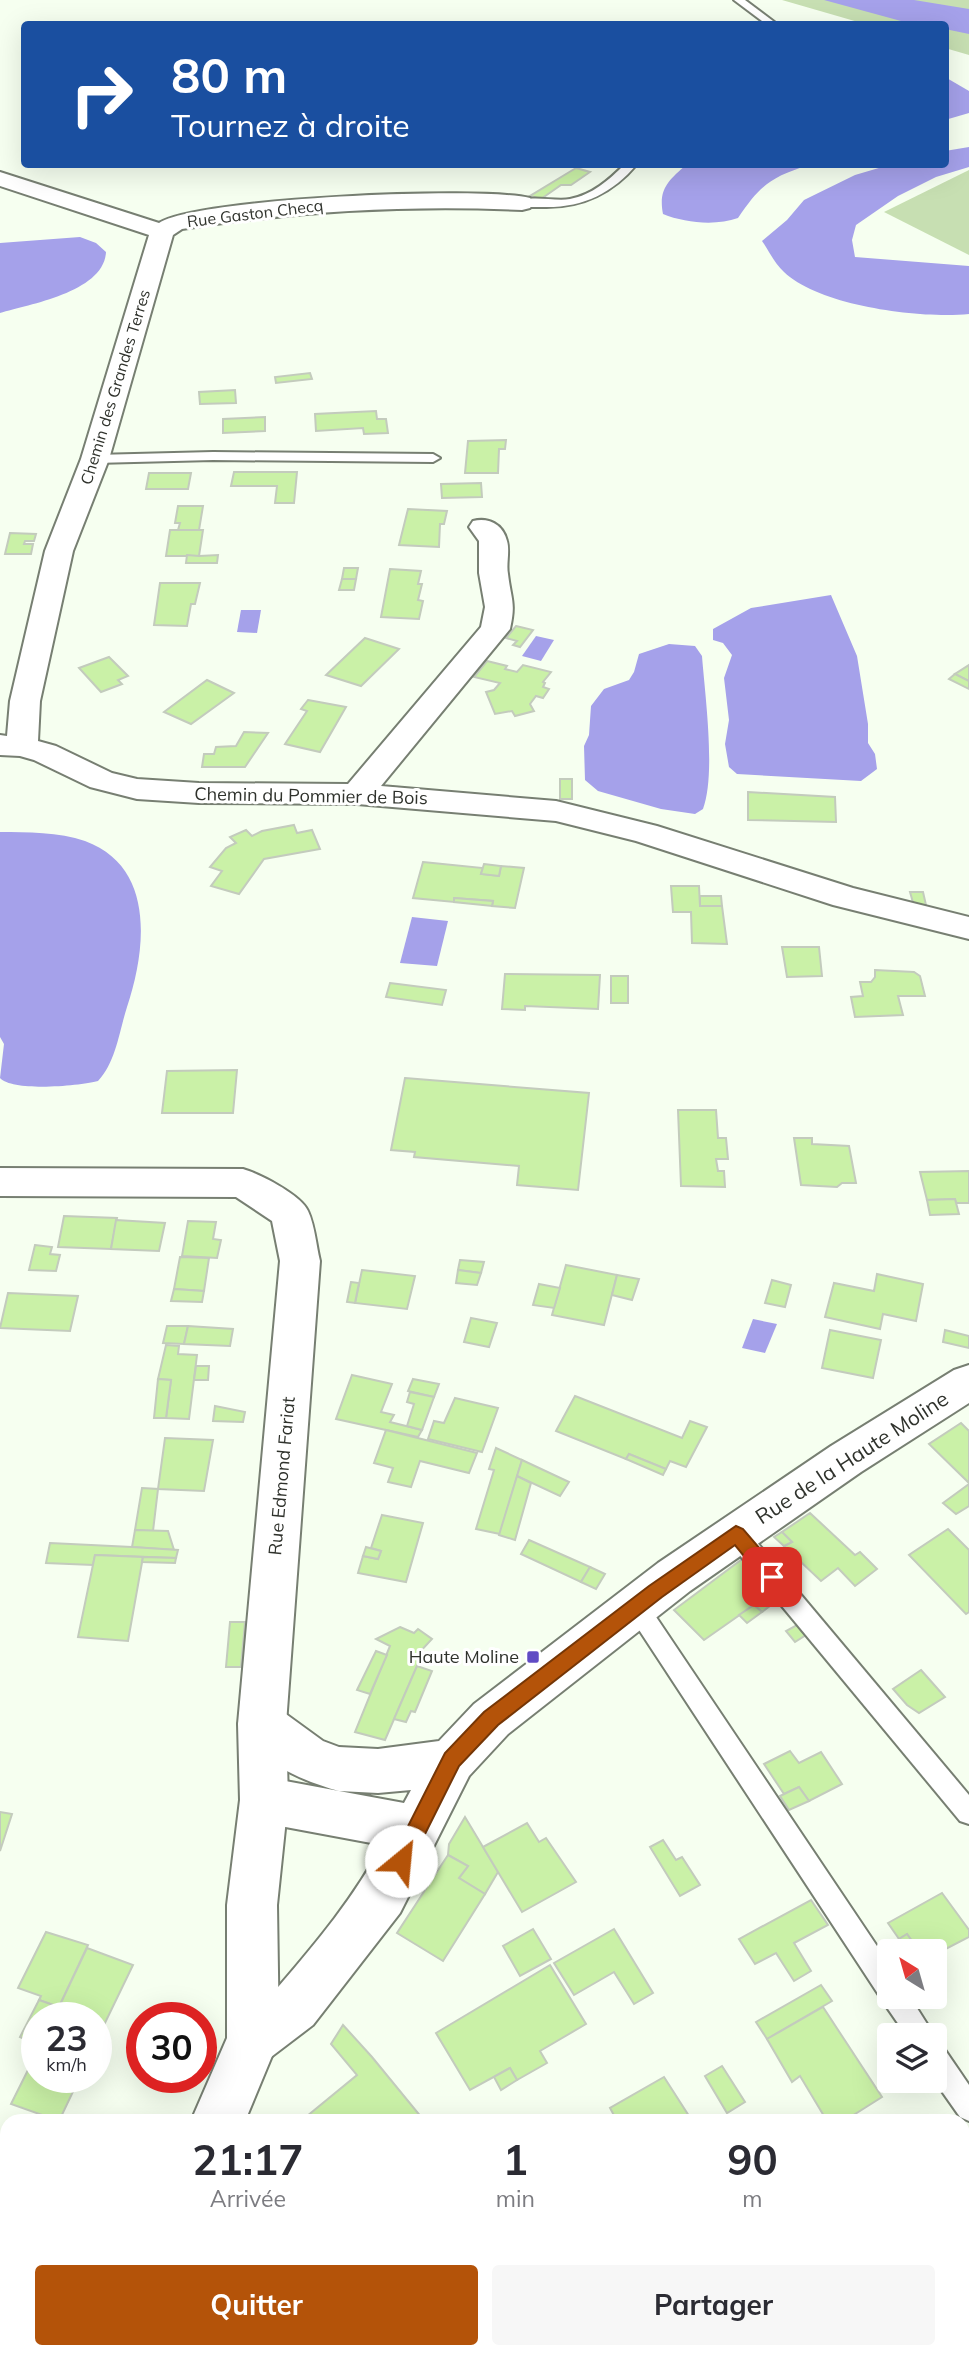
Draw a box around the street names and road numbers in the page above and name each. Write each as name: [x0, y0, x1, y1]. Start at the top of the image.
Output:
street label: Rue Gaston Checq: [186, 195, 324, 231]
street label: Chemin des Grandes Terres: [76, 287, 154, 487]
street label: Chemin du Pommier de Bois: [194, 782, 428, 809]
street label: Rue de la Haute Moline: [750, 1385, 953, 1529]
street label: Rue Edmond Fariat: [263, 1396, 300, 1556]

